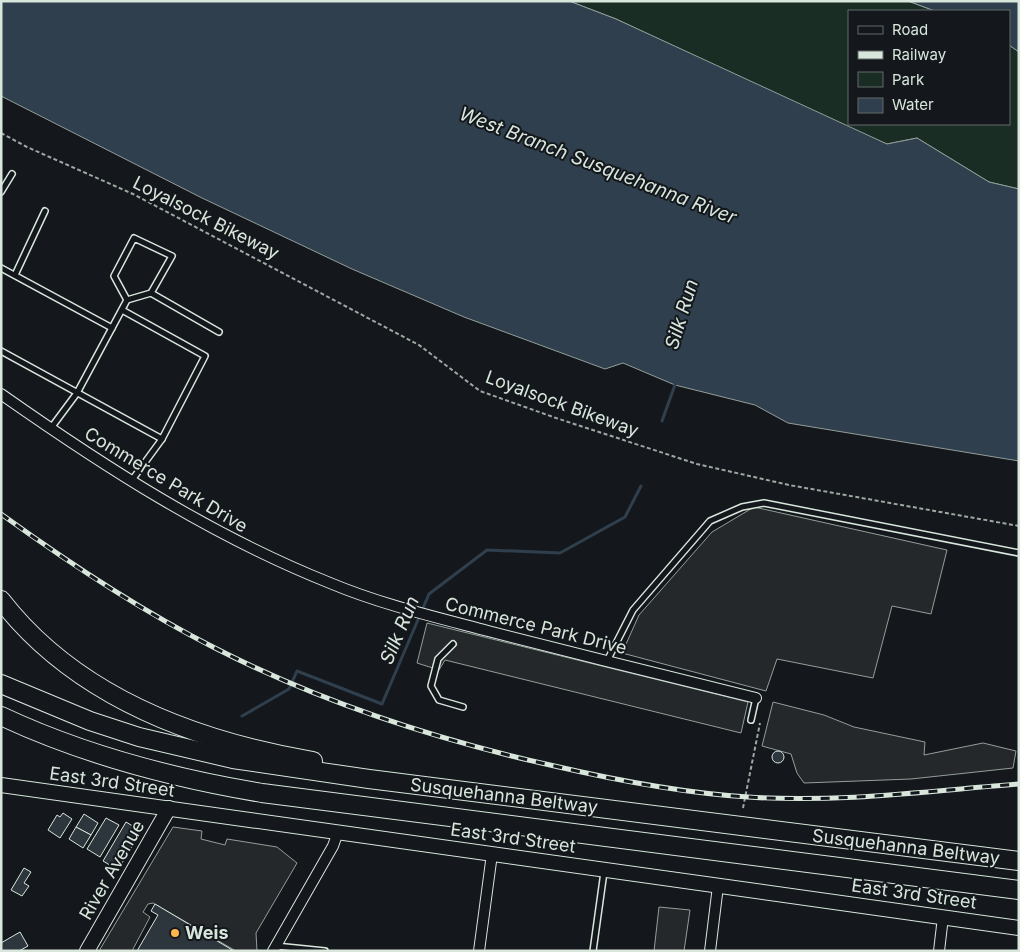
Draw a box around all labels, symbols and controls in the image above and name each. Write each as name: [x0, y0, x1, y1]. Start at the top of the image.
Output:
legend: [848, 10, 1010, 125]
text: Road: [892, 20, 928, 39]
text: Railway: [892, 45, 947, 64]
text: Park: [892, 70, 925, 89]
text: Water: [892, 95, 934, 114]
water label: West Branch Susquehanna River: [456, 102, 740, 229]
street label: Loyalsock Bikeway: [130, 172, 283, 263]
water label: Silk Run: [660, 276, 703, 352]
street label: Loyalsock Bikeway: [483, 366, 641, 441]
street label: Commerce Park Drive: [81, 423, 252, 537]
water label: Silk Run: [375, 593, 424, 668]
street label: Commerce Park Drive: [443, 593, 629, 658]
street label: East 3rd Street: [48, 762, 176, 801]
street label: Susquehanna Beltway: [409, 774, 599, 817]
street label: River Avenue: [75, 816, 148, 923]
street label: East 3rd Street: [449, 818, 577, 857]
street label: Susquehanna Beltway: [811, 825, 1001, 868]
street label: East 3rd Street: [850, 874, 978, 913]
place label: Weis: [185, 922, 228, 943]
marker: Weis: [169, 927, 181, 939]

